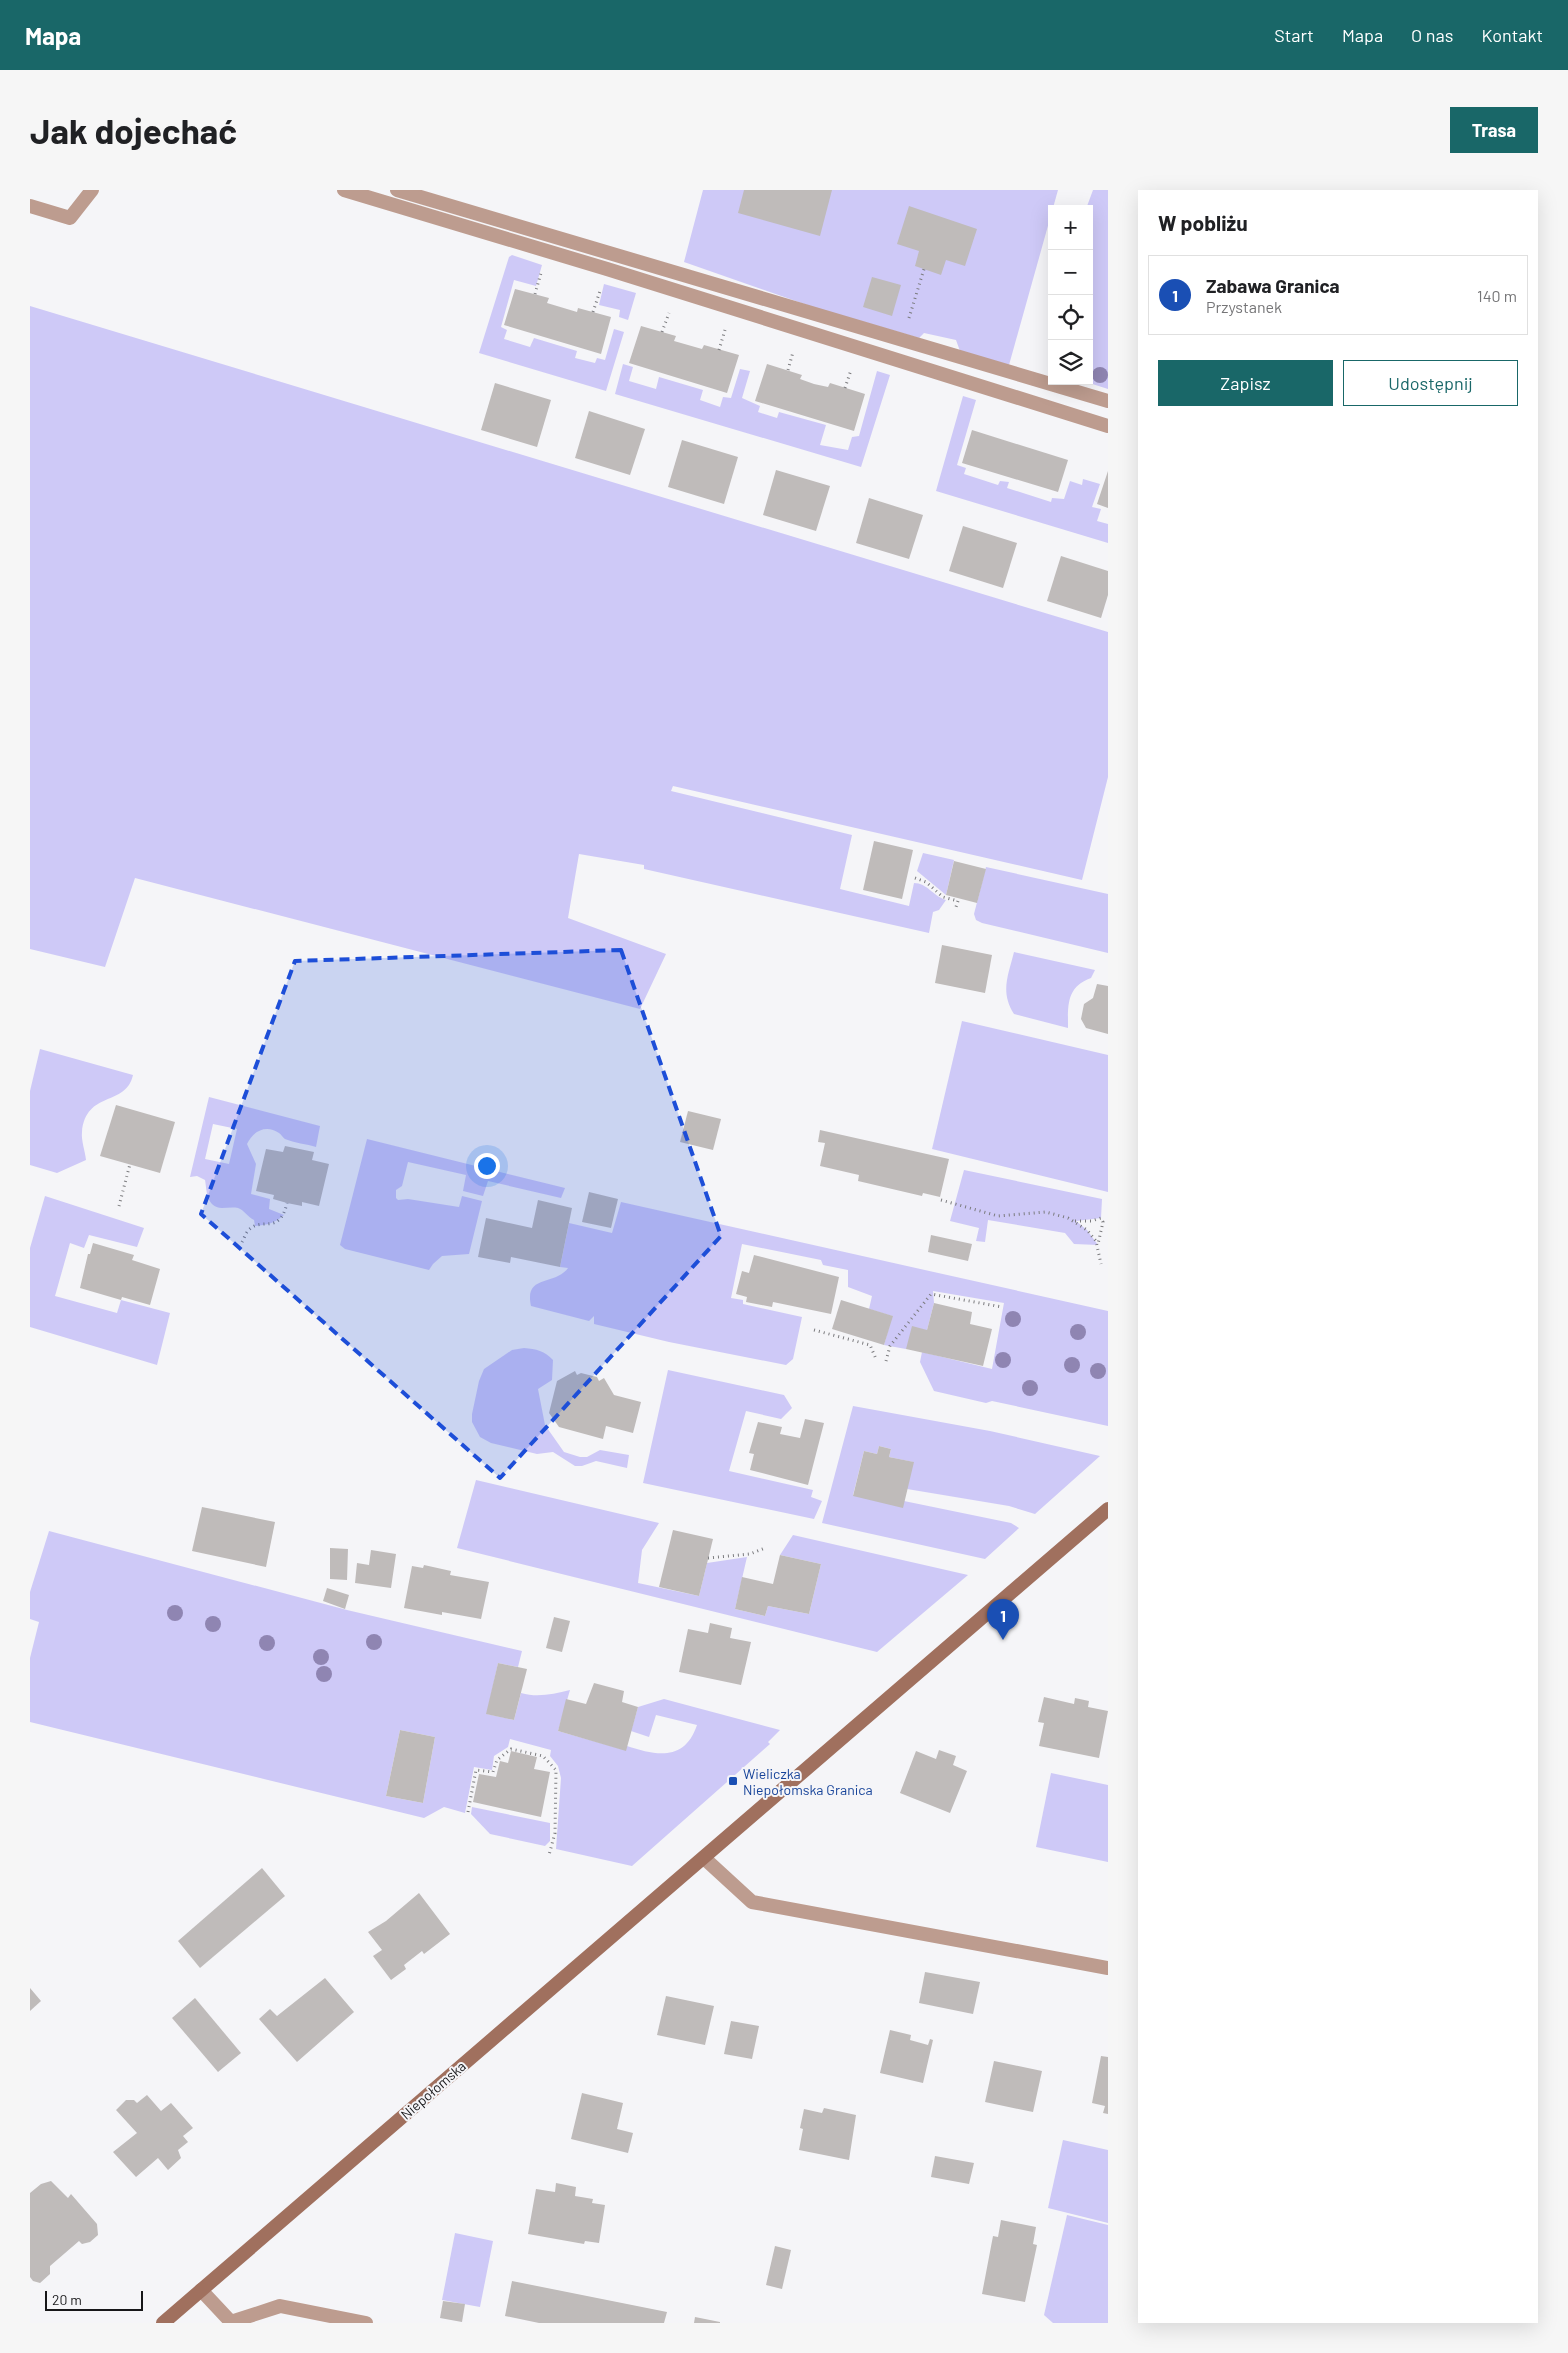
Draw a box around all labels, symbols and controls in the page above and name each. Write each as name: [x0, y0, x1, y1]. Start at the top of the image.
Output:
text: Mapa: [25, 21, 81, 50]
text: Start: [1274, 24, 1314, 46]
text: Mapa: [1342, 24, 1383, 46]
text: O nas: [1411, 24, 1453, 46]
text: Kontakt: [1481, 24, 1543, 46]
button: Trasa: [1450, 107, 1538, 153]
text: Jak dojechać: [30, 109, 237, 151]
map controls: [1048, 205, 1093, 385]
button: +: [1048, 205, 1093, 250]
text: W pobliżu: [1158, 210, 1248, 235]
button: −: [1048, 250, 1093, 295]
text: Zabawa Granica: [1206, 274, 1340, 297]
text: 1: [1172, 286, 1178, 305]
text: 140 m: [1477, 286, 1517, 305]
button: locate: [1048, 295, 1093, 340]
text: Przystanek: [1206, 297, 1282, 316]
button: layers: [1048, 340, 1093, 385]
button: Zapisz: [1158, 360, 1333, 406]
button: Udostępnij: [1343, 360, 1518, 406]
your location: [474, 1153, 500, 1179]
pin: 1: [987, 1599, 1019, 1640]
place label: Wieliczka Niepołomska Granica: [743, 1765, 873, 1798]
marker: Wieliczka Niepołomska Granica: [727, 1775, 739, 1787]
street label: Niepołomska: [397, 2057, 469, 2123]
scale bar: [45, 2288, 142, 2311]
text: 20 m: [52, 2291, 82, 2308]

